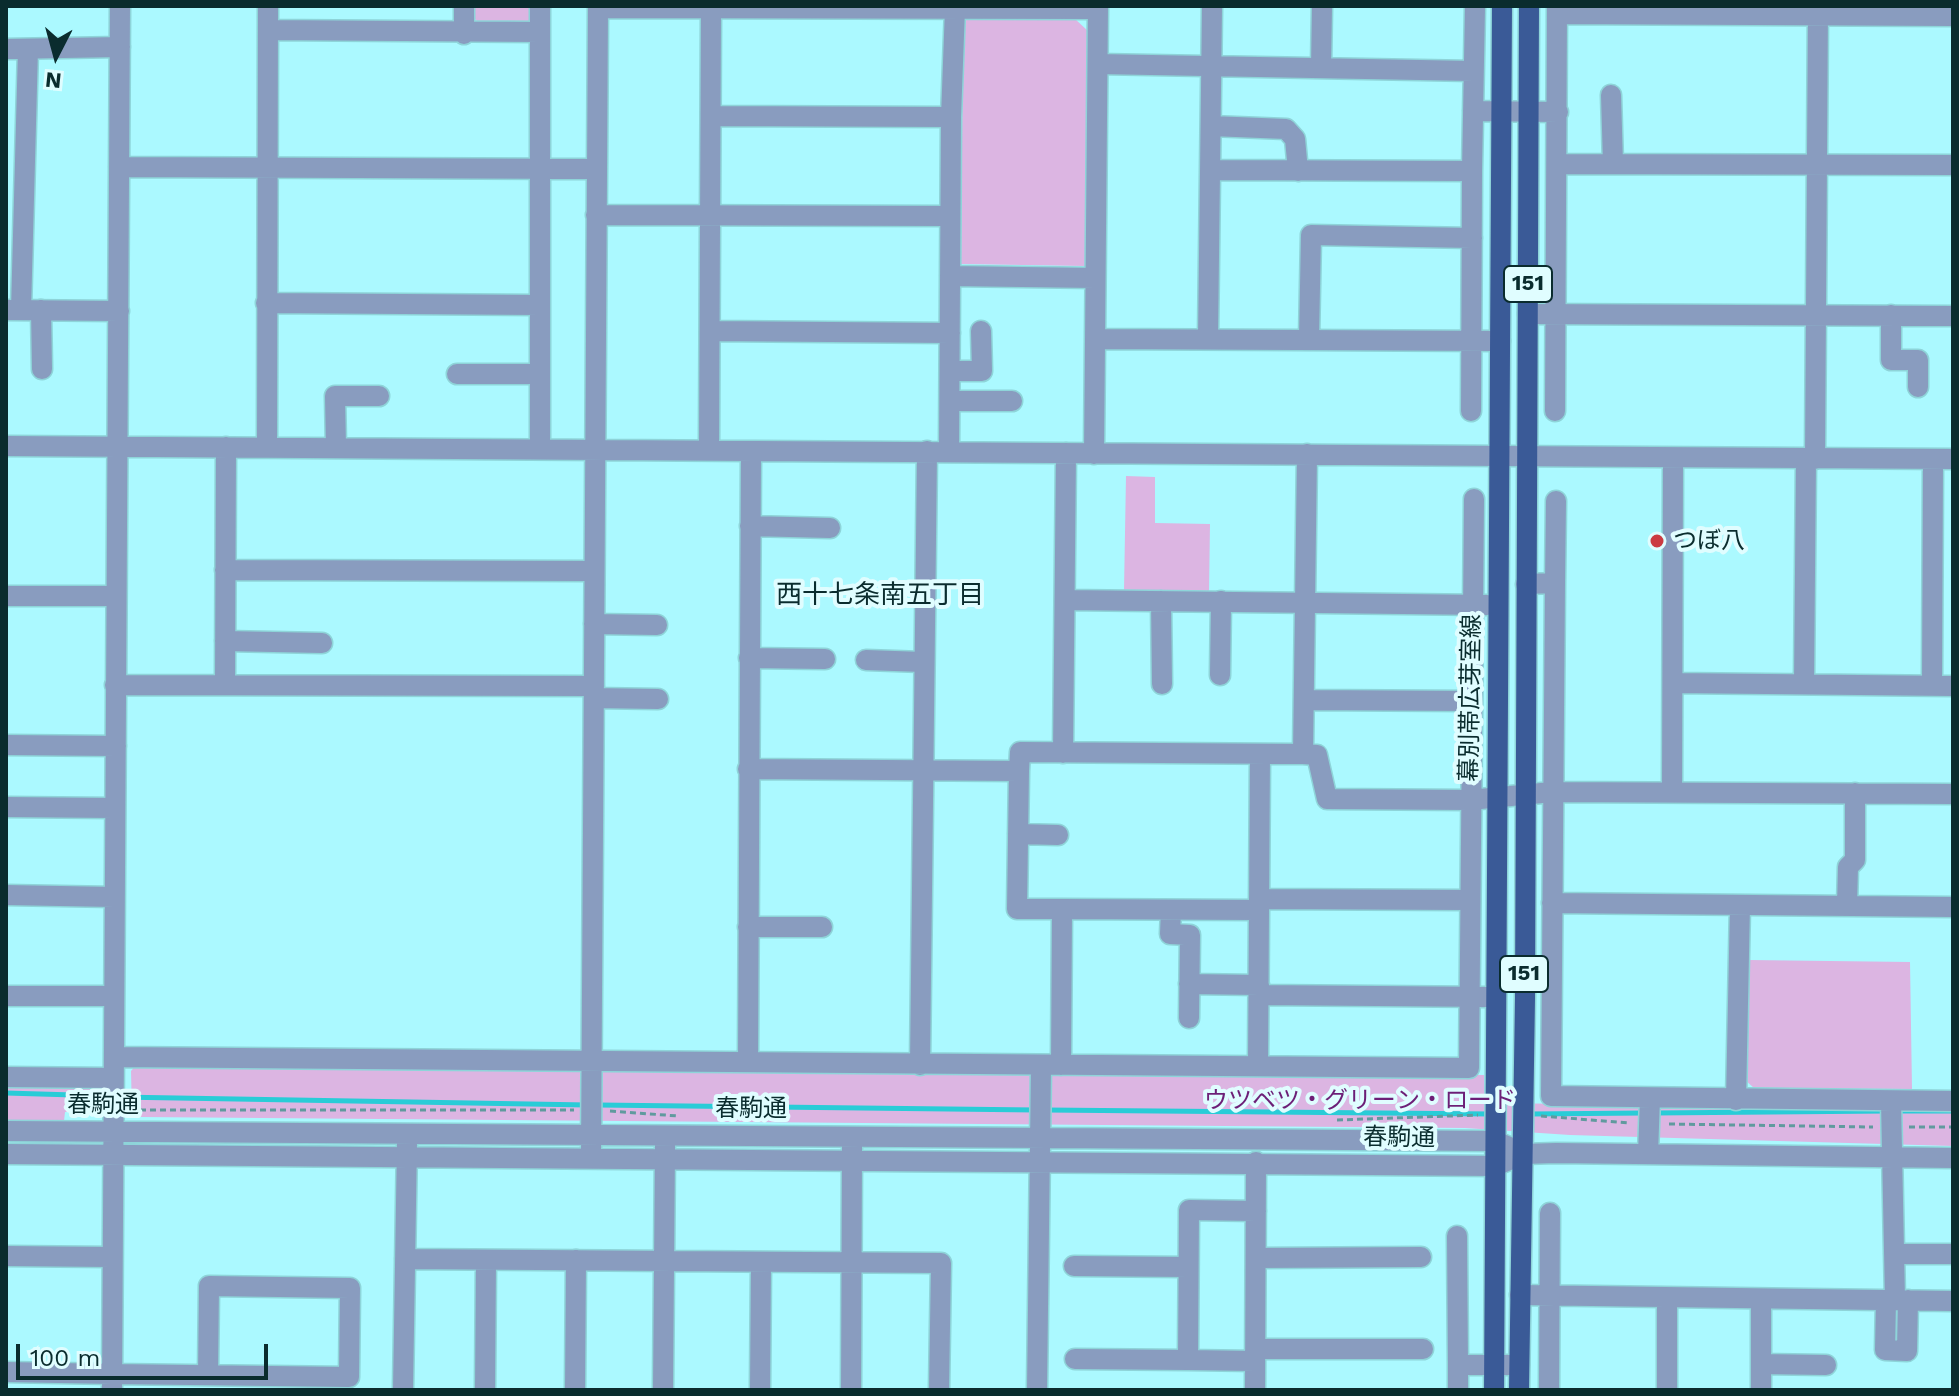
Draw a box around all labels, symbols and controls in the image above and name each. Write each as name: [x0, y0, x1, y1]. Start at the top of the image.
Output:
north arrow: [16, 16, 96, 96]
text: N: [44, 67, 63, 94]
road number: 151: [1504, 266, 1552, 302]
place label: つぼ八: [1673, 527, 1745, 555]
marker: つぼ八: [1648, 532, 1666, 550]
district label: 西十七条南五丁目: [776, 579, 984, 611]
street label: 幕別帯広芽室線: [1455, 614, 1487, 782]
road number: 151: [1500, 956, 1548, 992]
park label: ウツベツ・グリーン・ロード: [1204, 1087, 1516, 1115]
street label: 春駒通: [67, 1091, 139, 1119]
street label: 春駒通: [715, 1095, 787, 1123]
street label: 春駒通: [1363, 1123, 1435, 1153]
scale bar: [20, 1328, 272, 1378]
text: 100 m: [30, 1344, 100, 1372]

